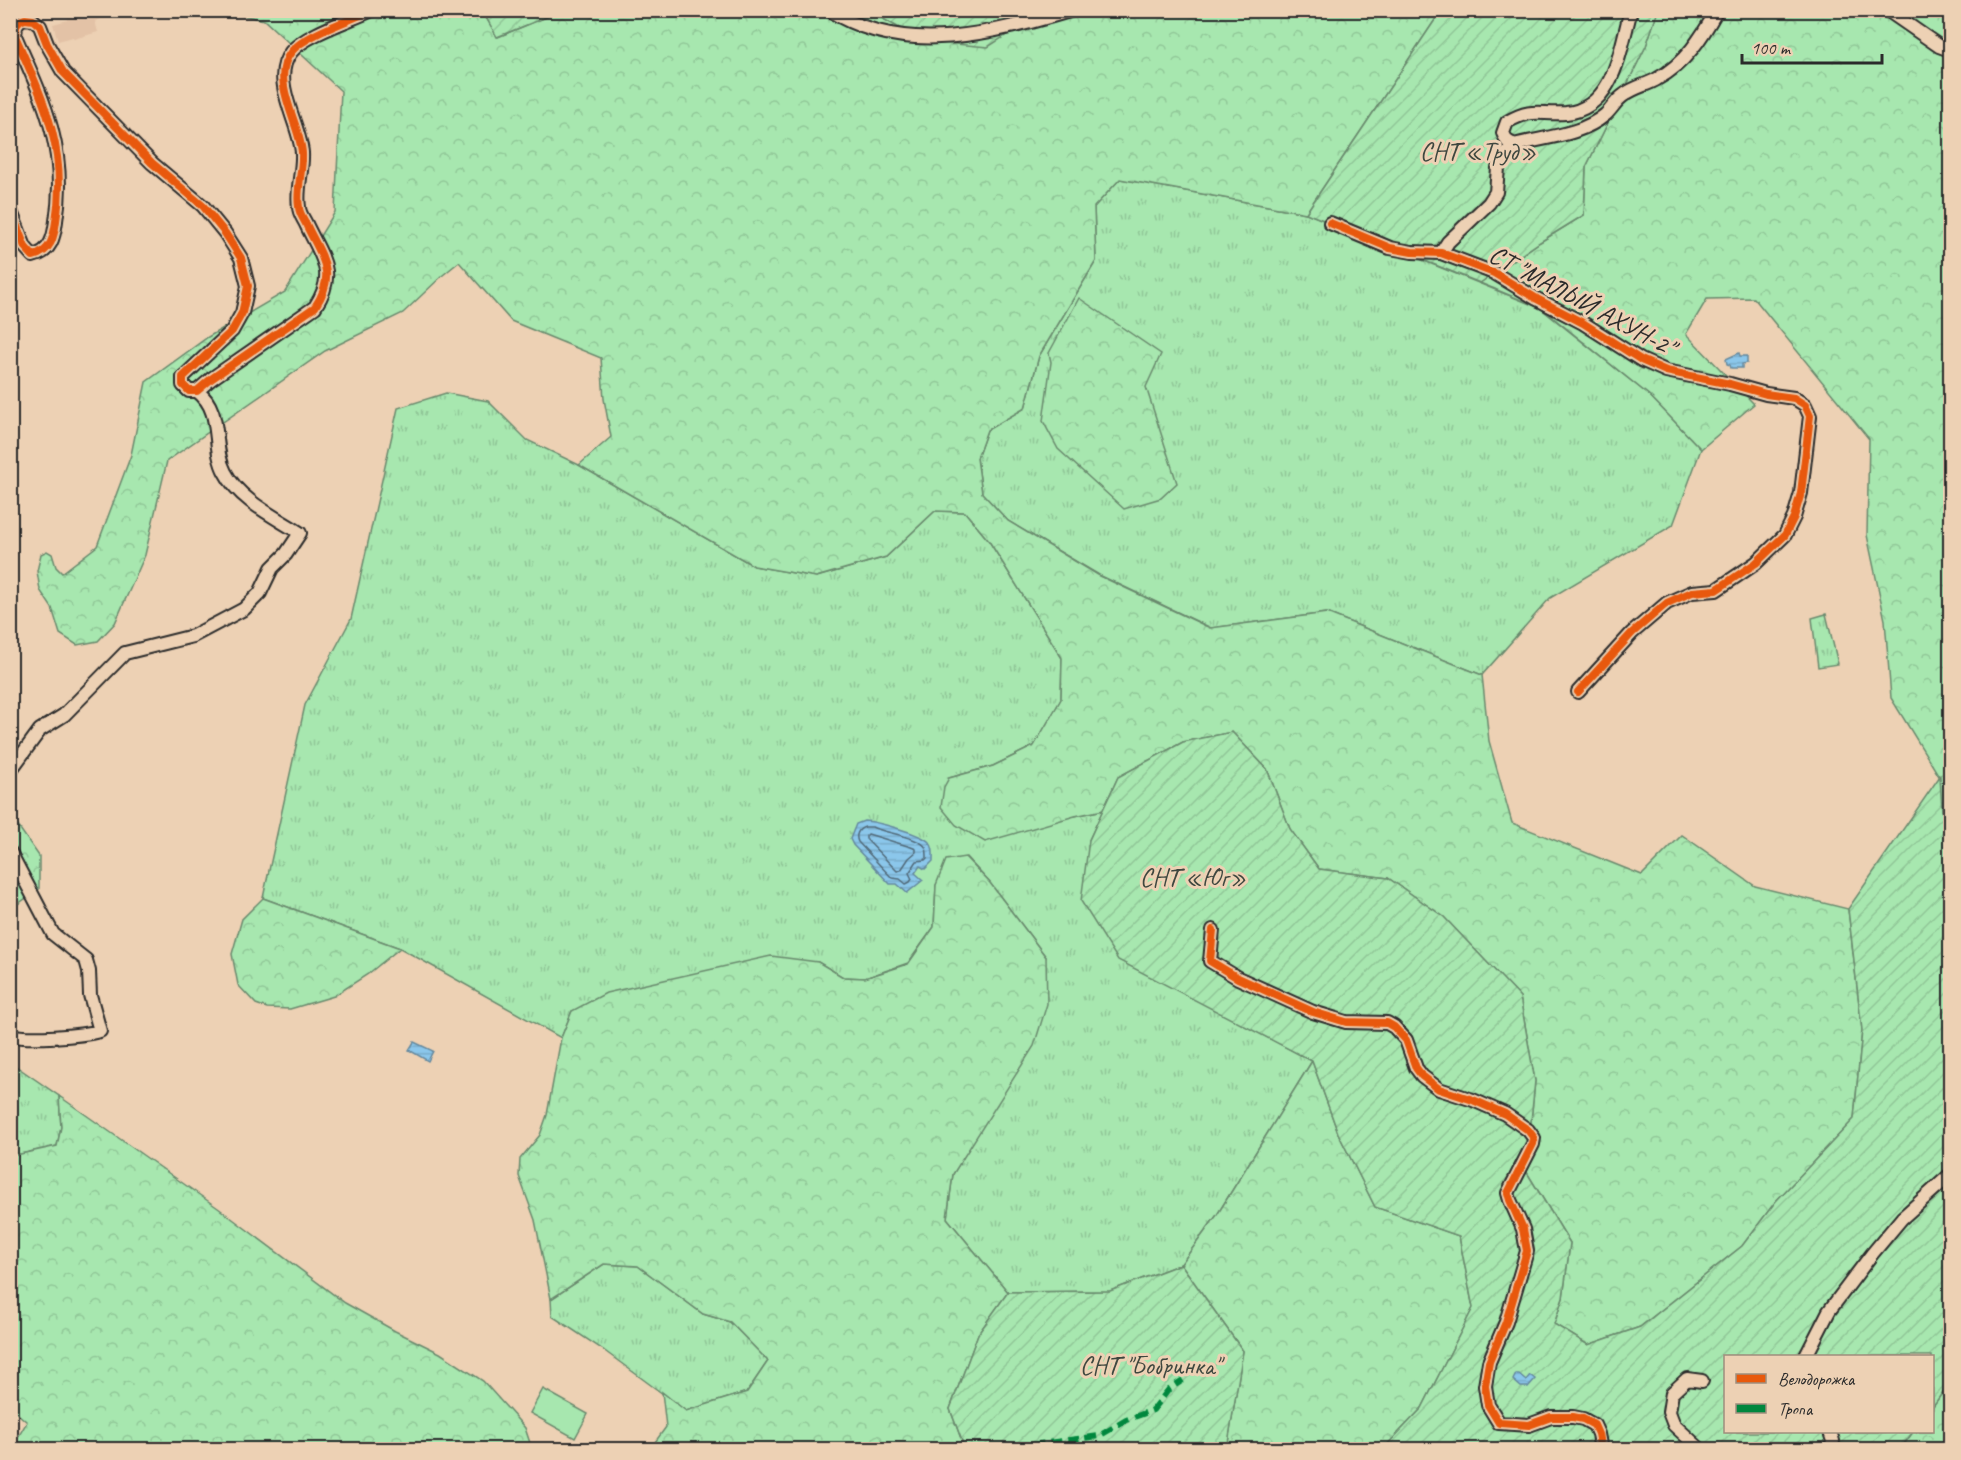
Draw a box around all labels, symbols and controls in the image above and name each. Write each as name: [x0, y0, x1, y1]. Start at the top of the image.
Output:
scale bar: [1742, 27, 1882, 65]
text: 100 m: [1751, 37, 1792, 59]
park label: СНТ «Труд»: [1420, 135, 1536, 168]
street label: СТ "МАЛЫЙ АХУН-2": [1483, 238, 1684, 365]
park label: СНТ «Юг»: [1140, 861, 1246, 894]
park label: СНТ "Бобринка": [1080, 1349, 1225, 1382]
legend: [1724, 1355, 1934, 1433]
text: Велодорожка: [1778, 1368, 1856, 1390]
text: Тропа: [1778, 1398, 1814, 1420]

